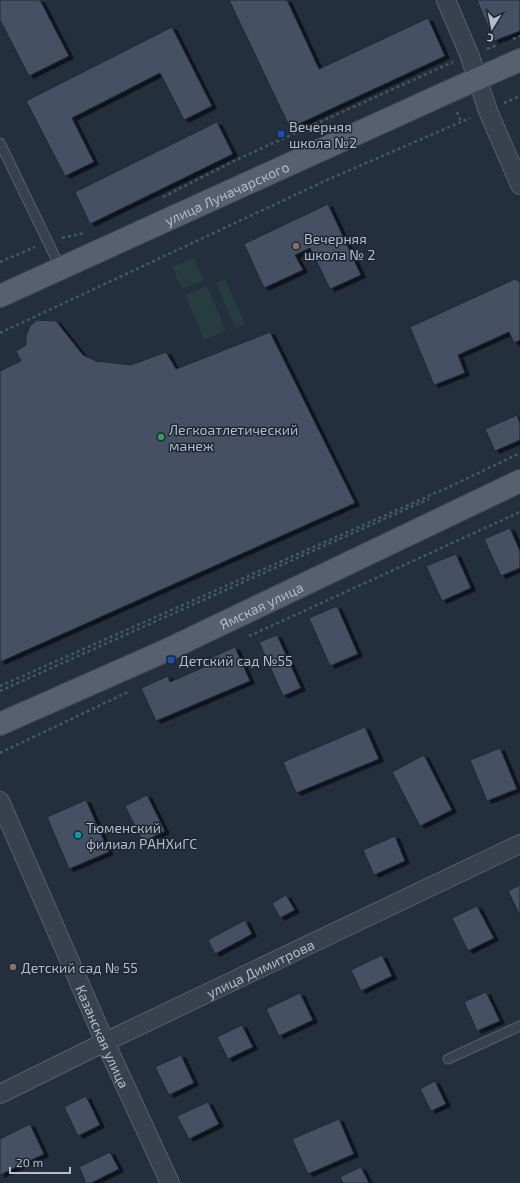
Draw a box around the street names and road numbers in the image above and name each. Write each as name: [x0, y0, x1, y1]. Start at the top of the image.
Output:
street label: улица Луначарского: [162, 157, 291, 228]
street label: Ямская улица: [216, 578, 306, 632]
street label: улица Димитрова: [203, 935, 317, 1001]
street label: Казанская улица: [73, 982, 133, 1091]

